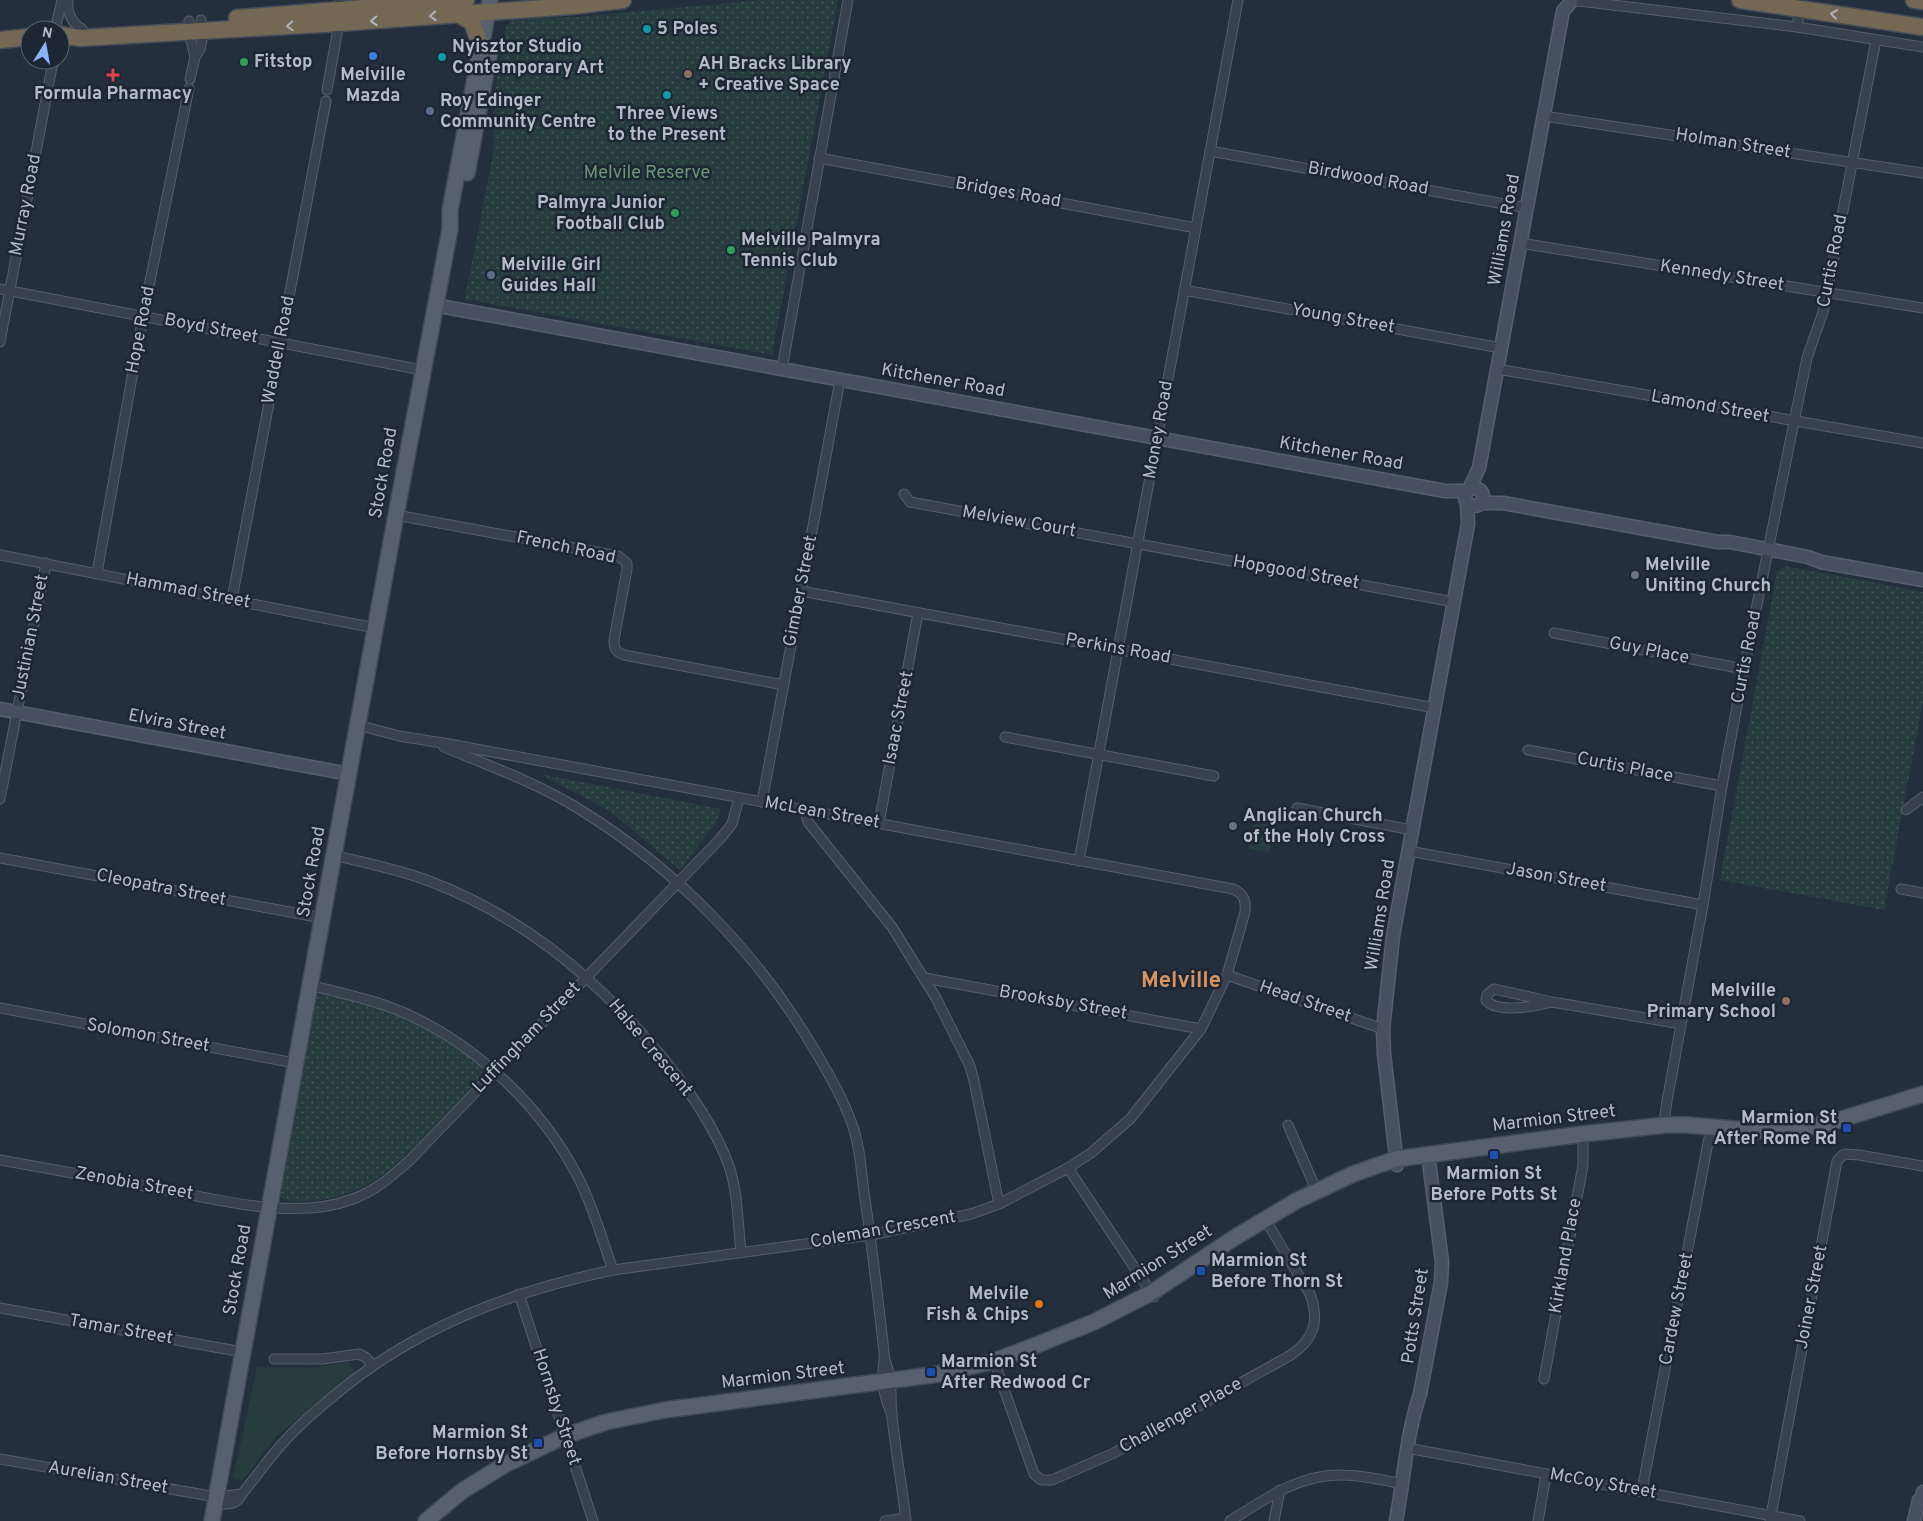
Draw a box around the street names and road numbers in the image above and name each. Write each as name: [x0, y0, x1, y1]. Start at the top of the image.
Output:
street label: Holman Street: [1674, 124, 1792, 164]
street label: Murray Road: [5, 152, 47, 258]
street label: Birdwood Road: [1306, 157, 1430, 201]
street label: Bridges Road: [953, 172, 1063, 214]
street label: Williams Road: [1484, 172, 1526, 288]
street label: Curtis Road: [1813, 212, 1853, 310]
street label: Kennedy Street: [1658, 255, 1786, 297]
street label: Hope Road: [121, 284, 161, 376]
street label: Waddell Road: [257, 294, 301, 406]
street label: Young Street: [1290, 299, 1396, 339]
street label: Boyd Street: [162, 309, 260, 349]
street label: Kitchener Road: [879, 359, 1007, 403]
street label: Money Road: [1139, 379, 1179, 481]
street label: Lamond Street: [1649, 385, 1771, 429]
street label: Stock Road: [365, 426, 403, 520]
street label: Kitchener Road: [1277, 432, 1405, 476]
street label: Melview Court: [960, 501, 1078, 543]
street label: French Road: [514, 526, 618, 570]
street label: Gimber Street: [779, 533, 823, 649]
street label: Hopgood Street: [1231, 551, 1361, 595]
street label: Hammad Street: [124, 568, 252, 614]
street label: Justinian Street: [8, 572, 54, 702]
street label: Curtis Road: [1727, 608, 1767, 706]
street label: Perkins Road: [1063, 628, 1173, 670]
street label: Guy Place: [1607, 632, 1691, 670]
street label: Isaac Street: [879, 669, 919, 767]
street label: Elvira Street: [126, 704, 228, 746]
street label: Curtis Place: [1575, 747, 1675, 789]
street label: McLean Street: [762, 792, 882, 834]
street label: Stock Road: [293, 825, 331, 919]
street label: Williams Road: [1361, 857, 1401, 973]
street label: Jason Street: [1504, 858, 1608, 898]
street label: Cleopatra Street: [94, 864, 228, 912]
street label: Head Street: [1256, 976, 1354, 1028]
street label: Luffingham Street: [468, 977, 586, 1099]
street label: Brooksby Street: [997, 980, 1129, 1026]
street label: Halse Crescent: [603, 995, 697, 1101]
street label: Solomon Street: [85, 1014, 211, 1058]
street label: Marmion Street: [1491, 1100, 1617, 1138]
street label: Zenobia Street: [73, 1162, 195, 1206]
street label: Kirkland Place: [1545, 1197, 1587, 1315]
street label: Coleman Crescent: [808, 1206, 958, 1254]
street label: Marmion Street: [1099, 1220, 1217, 1306]
street label: Stock Road: [219, 1223, 257, 1317]
street label: Joiner Street: [1791, 1243, 1833, 1351]
street label: Cardew Street: [1655, 1251, 1699, 1367]
street label: Potts Street: [1397, 1266, 1435, 1366]
street label: Tamar Street: [67, 1310, 175, 1350]
street label: Hornsby Street: [526, 1346, 586, 1468]
street label: Marmion Street: [720, 1357, 846, 1395]
street label: Challenger Place: [1116, 1373, 1246, 1459]
street label: Aurelian Street: [46, 1456, 170, 1500]
street label: McCoy Street: [1548, 1463, 1658, 1505]

